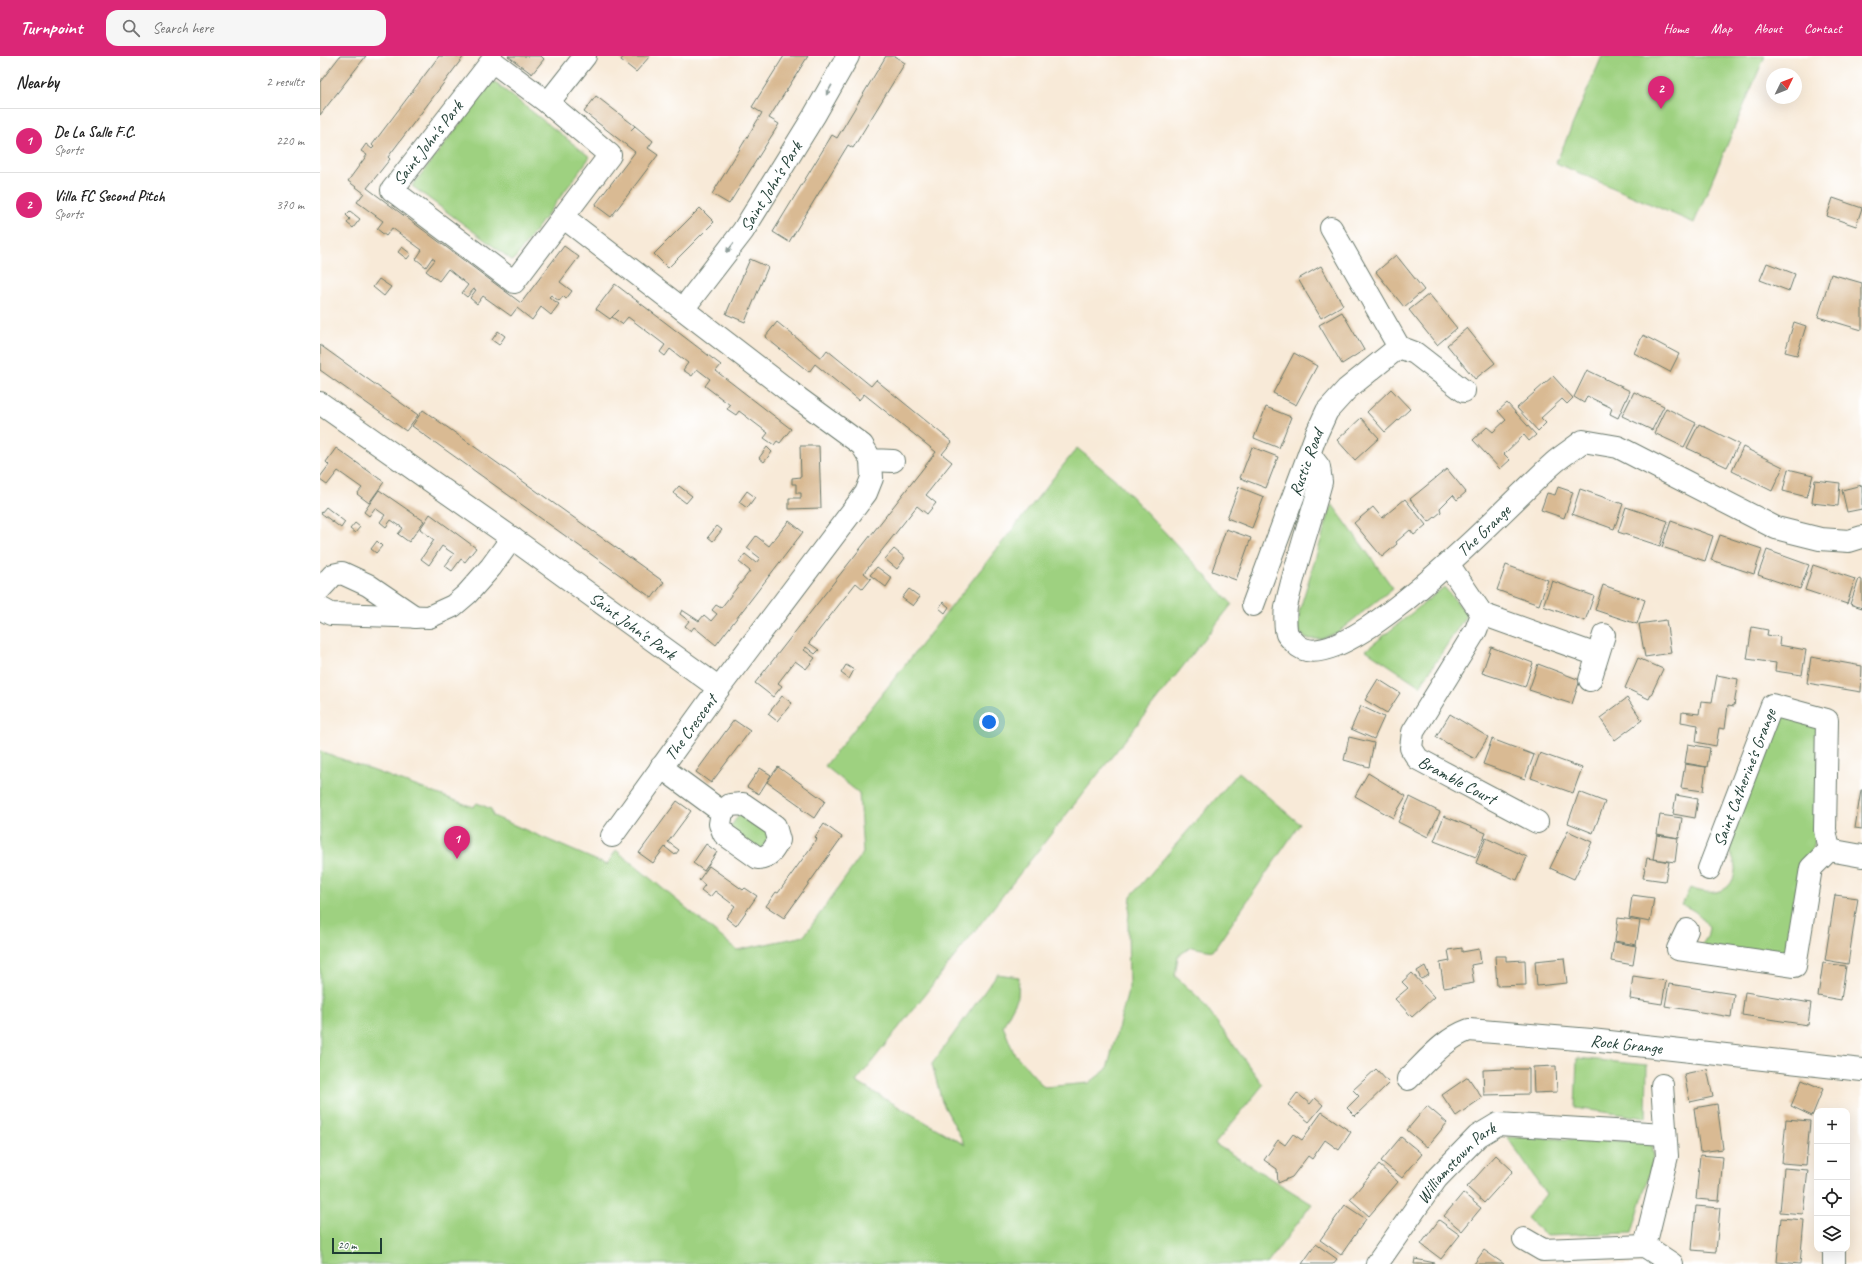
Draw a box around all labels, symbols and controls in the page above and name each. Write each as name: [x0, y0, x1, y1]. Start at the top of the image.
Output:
search box: [106, 10, 386, 46]
text: Turnpoint: [20, 16, 82, 40]
icon: search: [120, 17, 142, 39]
text: Search here: [152, 19, 214, 38]
text: Home: [1663, 20, 1689, 37]
text: Map: [1711, 20, 1732, 37]
text: About: [1754, 20, 1782, 37]
text: Contact: [1804, 20, 1842, 37]
north arrow: [1766, 68, 1802, 104]
text: Nearby: [16, 72, 59, 93]
text: 2 results: [266, 74, 304, 90]
pin: 2: [1648, 76, 1674, 109]
one-way arrow: [825, 84, 832, 96]
street label: Saint John's Park: [388, 95, 469, 189]
text: De La Salle F.C.: [54, 123, 135, 142]
text: 1: [26, 133, 32, 149]
text: 220 m: [276, 133, 304, 149]
street label: Saint John's Park: [735, 136, 807, 235]
text: Sports: [54, 142, 83, 158]
text: Villa FC Second Pitch: [54, 187, 165, 206]
text: 2: [26, 197, 32, 213]
text: 370 m: [276, 197, 304, 213]
text: Sports: [54, 206, 83, 222]
one-way arrow: [726, 242, 734, 253]
street label: Rustic Road: [1284, 424, 1329, 499]
street label: The Grange: [1452, 499, 1516, 561]
street label: Saint John's Park: [586, 587, 682, 665]
street label: The Crescent: [660, 688, 723, 764]
street label: Saint Catherine's Grange: [1708, 704, 1781, 849]
your location: [979, 712, 999, 732]
street label: Bramble Court: [1415, 751, 1502, 810]
pin: 1: [444, 826, 470, 859]
street label: Rock Grange: [1590, 1030, 1665, 1058]
map controls: [1814, 1108, 1850, 1252]
button: +: [1814, 1108, 1850, 1144]
street label: Williamstown Park: [1412, 1117, 1501, 1208]
button: −: [1814, 1144, 1850, 1180]
button: locate: [1814, 1180, 1850, 1216]
button: layers: [1814, 1216, 1850, 1252]
scale bar: [332, 1236, 382, 1255]
text: 20 m: [338, 1238, 357, 1252]

